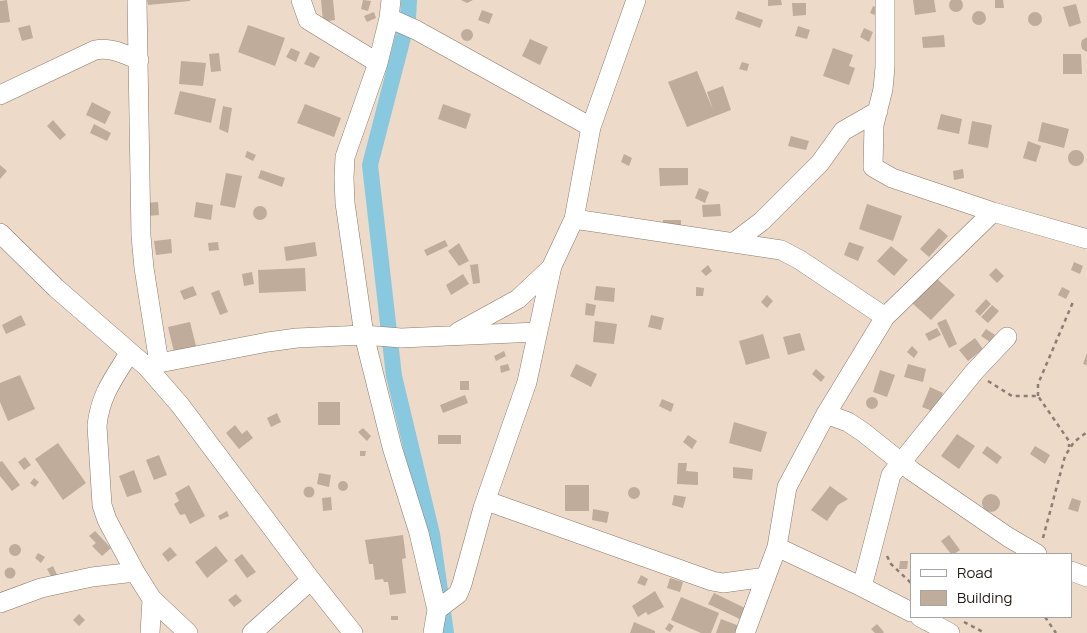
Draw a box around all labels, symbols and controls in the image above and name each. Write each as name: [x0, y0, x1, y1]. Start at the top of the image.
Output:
legend: [910, 553, 1072, 618]
text: Road: [957, 562, 993, 583]
text: Building: [957, 587, 1012, 608]

